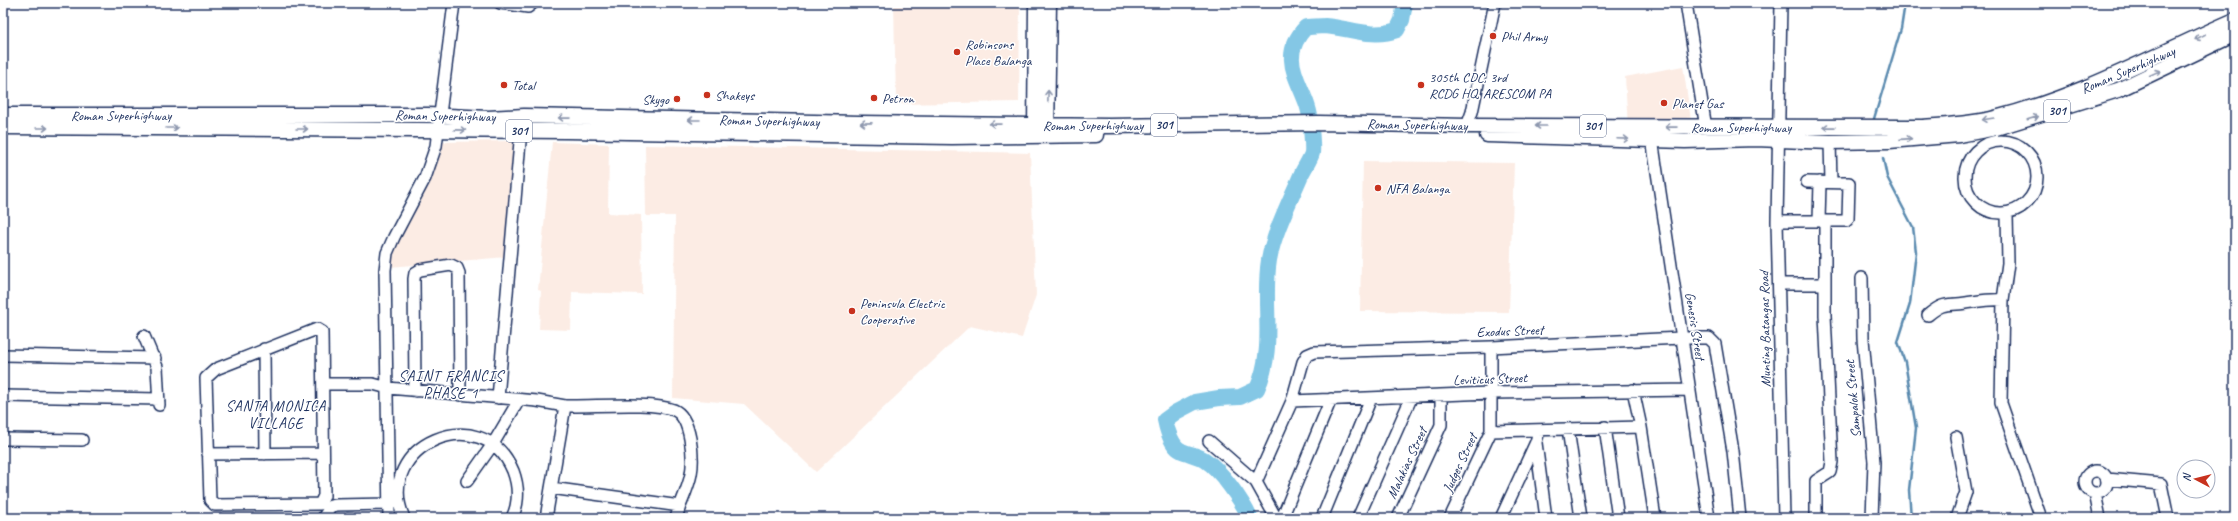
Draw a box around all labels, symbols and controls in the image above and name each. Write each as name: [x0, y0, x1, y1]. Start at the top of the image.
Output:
place label: Phil Army: [1501, 28, 1548, 45]
marker: Phil Army: [1488, 31, 1498, 41]
one-way arrow: [2194, 34, 2206, 41]
place label: Robinsons Place Balanga: [965, 36, 1033, 69]
street label: Roman Superhighway: [2078, 42, 2179, 97]
marker: Robinsons Place Balanga: [952, 47, 962, 57]
place label: 305th CDC, 3rd RCDG HQ, ARESCOM PA: [1429, 69, 1552, 102]
one-way arrow: [2149, 69, 2161, 76]
place label: Total: [512, 77, 537, 94]
marker: Total: [499, 80, 509, 90]
marker: 305th CDC, 3rd RCDG HQ, ARESCOM PA: [1416, 80, 1426, 90]
place label: Shakeys: [715, 87, 755, 104]
marker: Shakeys: [702, 90, 712, 100]
place label: Petron: [882, 90, 914, 107]
one-way arrow: [1044, 90, 1052, 103]
place label: Skygo: [642, 91, 670, 108]
marker: Petron: [869, 93, 879, 103]
marker: Skygo: [672, 94, 682, 104]
place label: Planet Gas: [1672, 95, 1725, 112]
marker: Planet Gas: [1659, 98, 1669, 108]
road number: 301: [2044, 100, 2070, 122]
street label: Roman Superhighway: [71, 107, 172, 124]
street label: Roman Superhighway: [395, 107, 497, 125]
street label: Roman Superhighway: [719, 112, 821, 130]
one-way arrow: [558, 114, 571, 122]
road number: 301: [1151, 114, 1177, 136]
one-way arrow: [2027, 114, 2040, 121]
road number: 301: [1580, 115, 1606, 137]
one-way arrow: [1982, 115, 1995, 123]
one-way arrow: [688, 116, 701, 124]
street label: Roman Superhighway: [1367, 116, 1469, 134]
street label: Roman Superhighway: [1043, 117, 1144, 134]
one-way arrow: [860, 119, 873, 127]
street label: Roman Superhighway: [1691, 119, 1792, 136]
road number: 301: [506, 120, 532, 142]
one-way arrow: [989, 120, 1002, 127]
one-way arrow: [1535, 122, 1548, 130]
one-way arrow: [1665, 123, 1678, 131]
one-way arrow: [1823, 123, 1836, 131]
one-way arrow: [35, 124, 48, 132]
one-way arrow: [165, 124, 178, 132]
one-way arrow: [295, 125, 308, 133]
one-way arrow: [453, 126, 466, 134]
one-way arrow: [1616, 135, 1629, 143]
one-way arrow: [1899, 136, 1912, 143]
place label: NFA Balanga: [1386, 180, 1451, 197]
marker: NFA Balanga: [1373, 183, 1383, 193]
street label: Munting Batangas Road: [1755, 268, 1775, 387]
street label: Genesis Street: [1681, 291, 1709, 363]
place label: Peninsula Electric Cooperative: [860, 295, 946, 328]
marker: Peninsula Electric Cooperative: [847, 306, 857, 316]
street label: Exodus Street: [1476, 321, 1546, 341]
street label: Sampalok Street: [1841, 358, 1865, 438]
district label: SAINT FRANCIS PHASE 1: [398, 367, 505, 403]
street label: Leviticus Street: [1453, 369, 1529, 389]
district label: SANTA MONICA VILLAGE: [226, 397, 327, 433]
street label: Malakias Street: [1383, 423, 1432, 501]
street label: Judges Street: [1439, 429, 1482, 496]
north arrow: [2176, 459, 2216, 499]
text: N: [2179, 471, 2194, 482]

